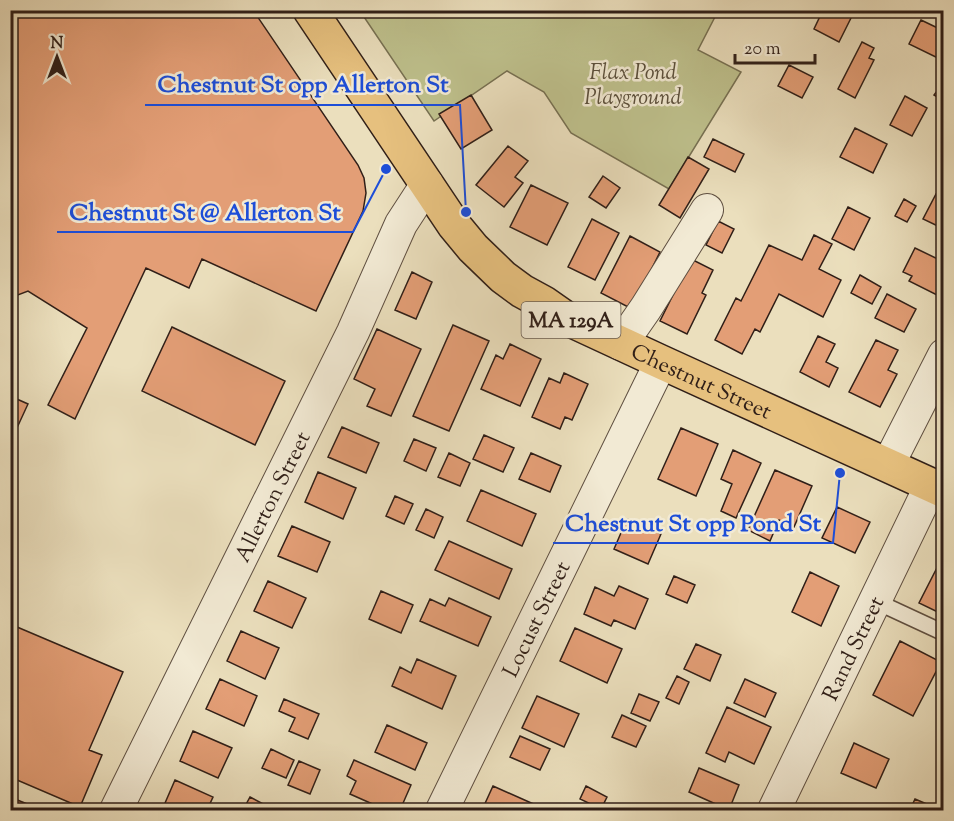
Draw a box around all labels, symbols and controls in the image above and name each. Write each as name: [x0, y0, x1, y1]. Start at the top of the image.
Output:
north arrow: [27, 27, 87, 87]
scale bar: [735, 27, 814, 65]
text: N: [51, 33, 64, 56]
text: 20 m: [744, 37, 781, 63]
park label: Flax Pond Playground: [584, 58, 682, 115]
callout: Chestnut St opp Allerton St: [145, 63, 460, 105]
text: Chestnut St opp Allerton St: [157, 69, 449, 103]
callout: Chestnut St @ Allerton St: [57, 190, 353, 232]
text: Chestnut St @ Allerton St: [69, 197, 342, 231]
road number: MA 129A: [522, 302, 620, 338]
street label: Chestnut Street: [625, 337, 776, 429]
street label: Allerton Street: [228, 426, 320, 569]
callout: Chestnut St opp Pond St: [553, 501, 833, 543]
text: Chestnut St opp Pond St: [565, 508, 822, 542]
street label: Locust Street: [496, 556, 580, 683]
street label: Rand Street: [816, 591, 894, 707]

